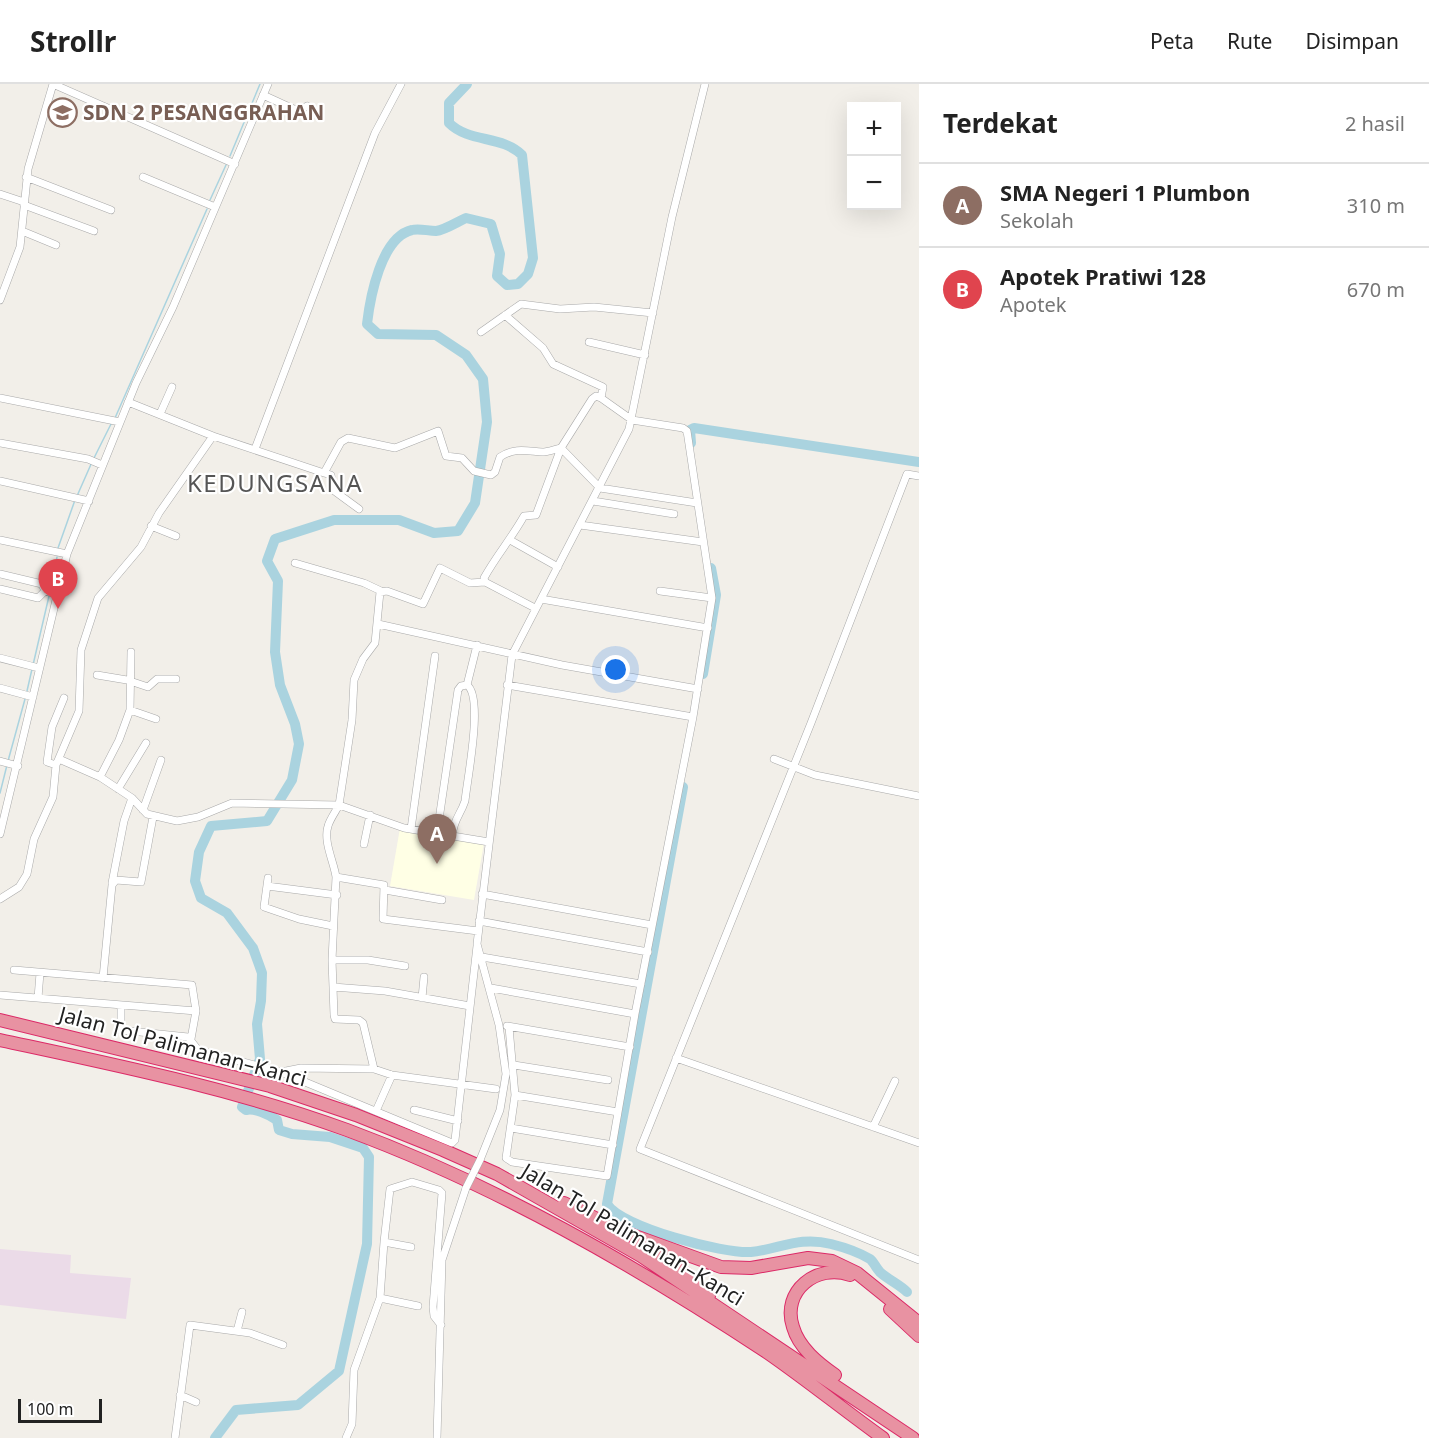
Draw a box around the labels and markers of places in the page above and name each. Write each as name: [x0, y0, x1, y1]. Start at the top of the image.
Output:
school or university icon: SDN 2 PESANGGRAHAN: [46, 96, 78, 128]
place label: SDN 2 PESANGGRAHAN: [83, 98, 324, 126]
pin: B: [38, 560, 78, 609]
pin: A: [418, 814, 456, 864]

